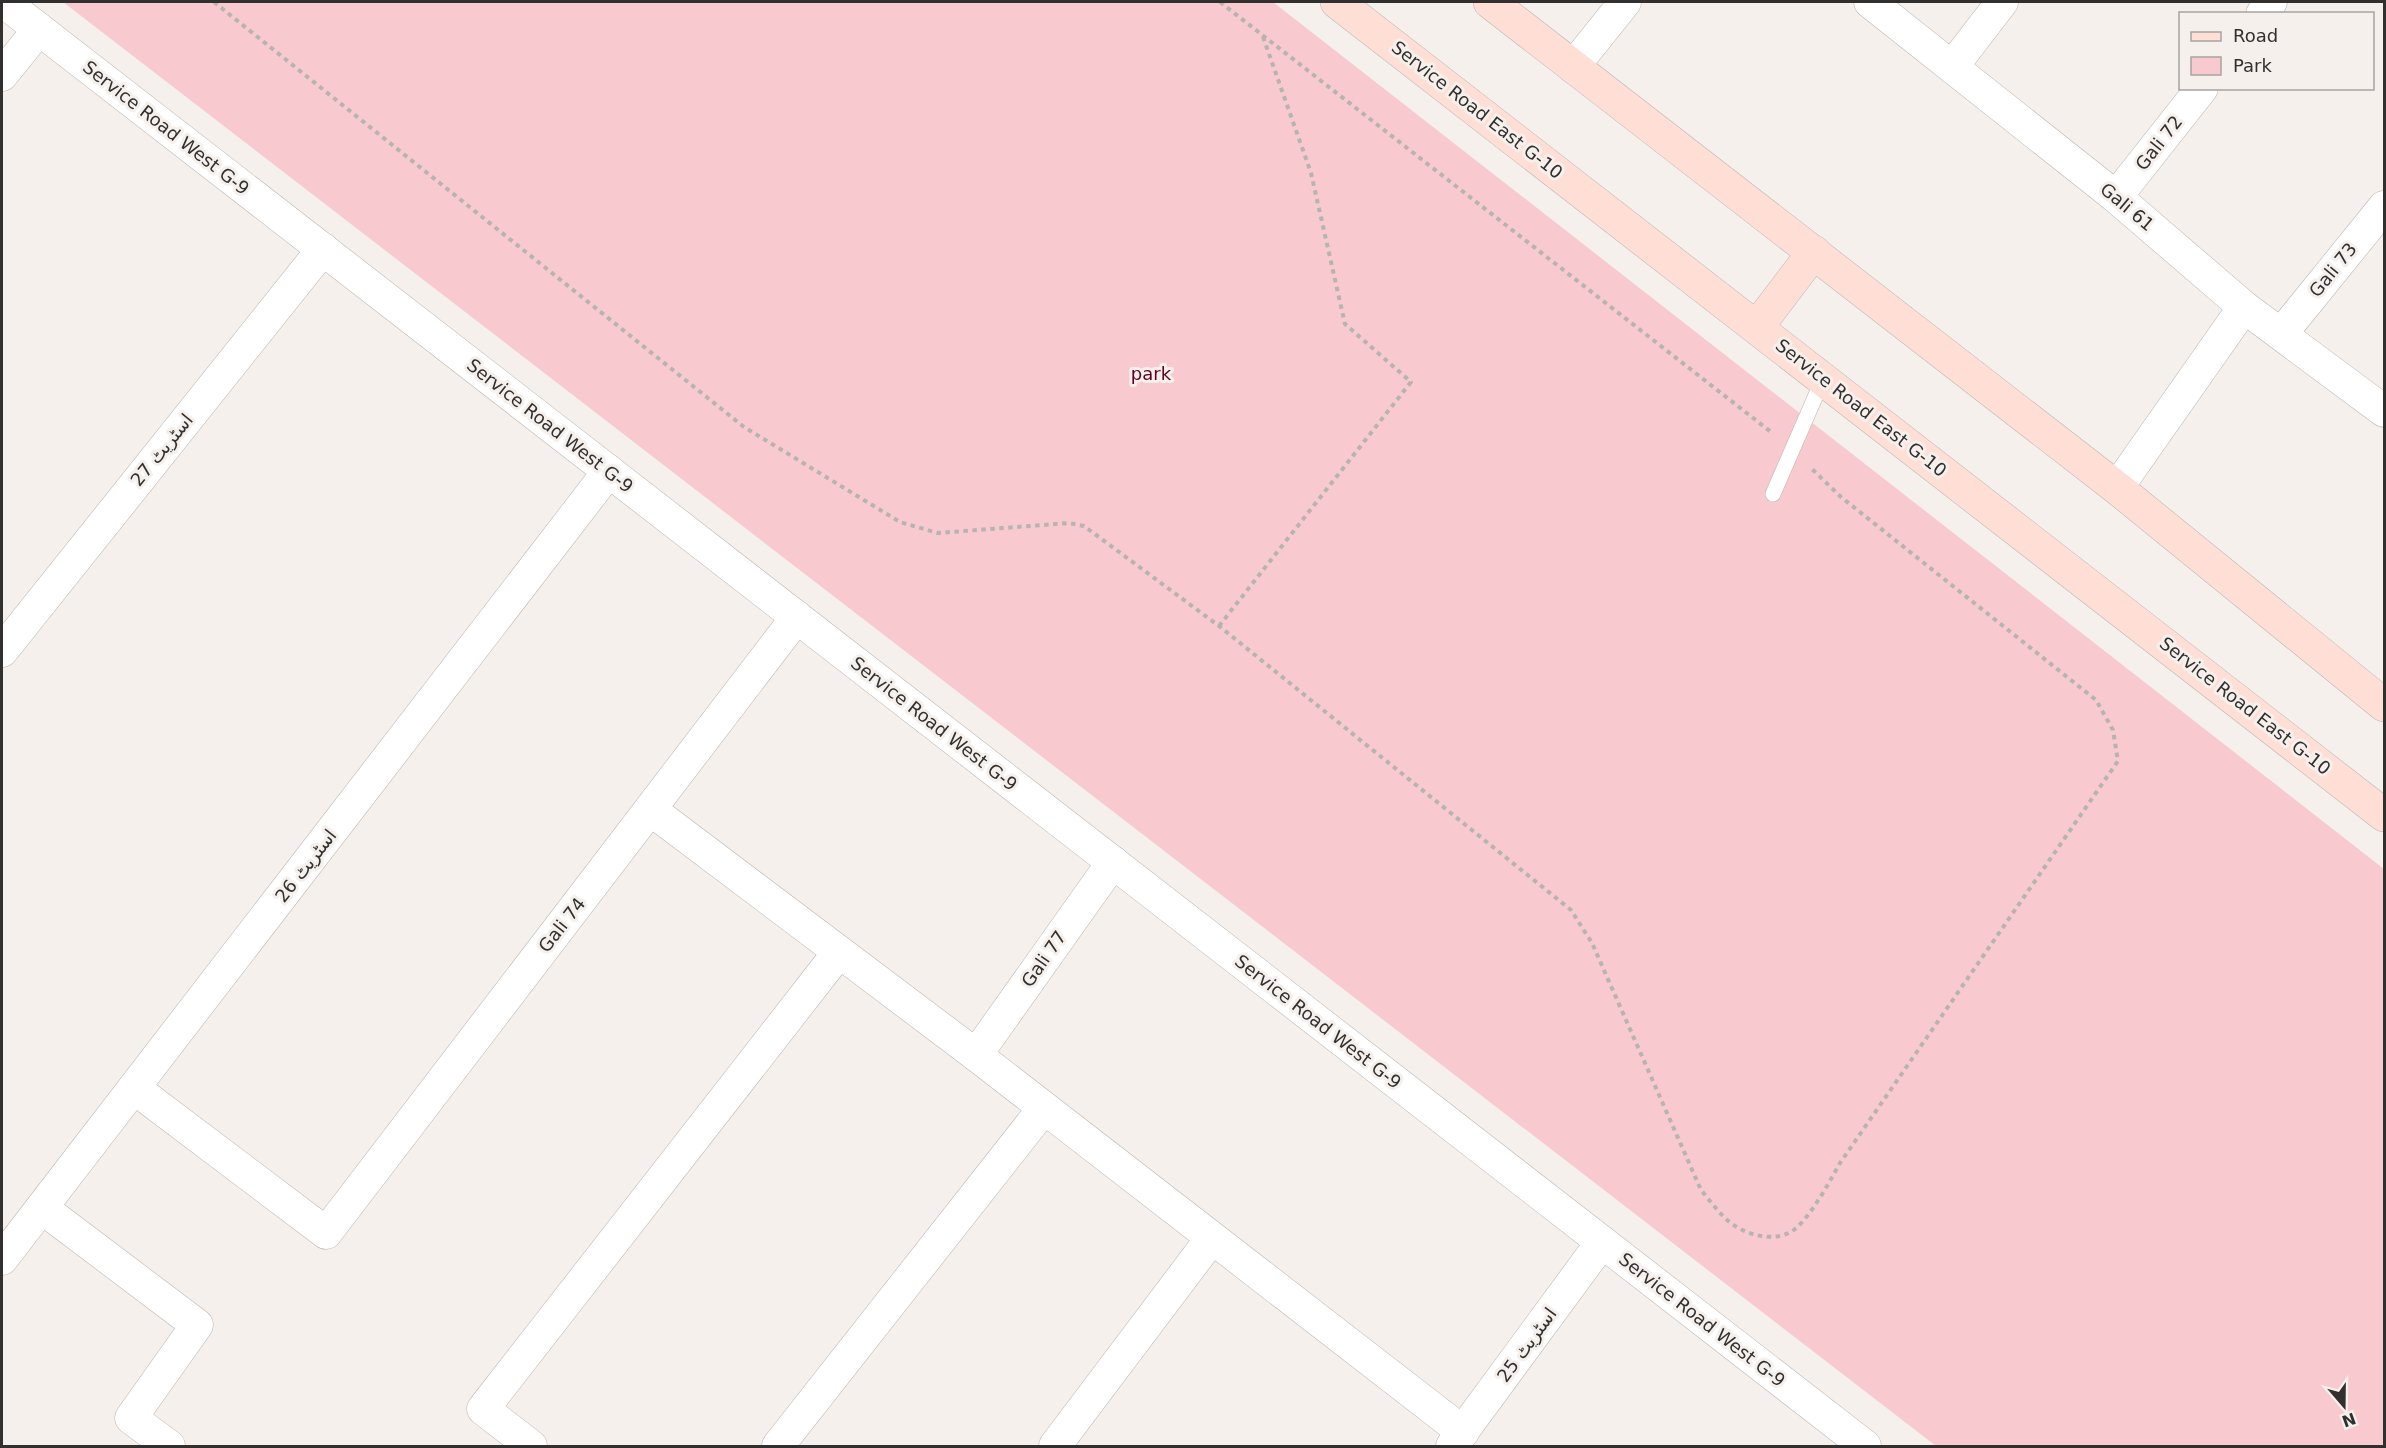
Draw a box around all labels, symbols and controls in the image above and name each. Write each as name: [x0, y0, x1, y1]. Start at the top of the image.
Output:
legend: [2179, 12, 2374, 90]
text: Road: [2233, 25, 2278, 46]
street label: Service Road East G-10: [1388, 36, 1567, 183]
text: Park: [2233, 55, 2272, 76]
street label: Service Road West G-9: [79, 56, 254, 199]
street label: Gali 72: [2131, 111, 2186, 174]
street label: Gali 61: [2096, 178, 2158, 235]
street label: Gali 73: [2304, 238, 2361, 301]
street label: Service Road East G-10: [1772, 334, 1951, 481]
street label: Service Road West G-9: [463, 354, 638, 497]
park label: park: [1131, 363, 1172, 384]
street label: اسٹریٹ 27: [126, 409, 198, 491]
street label: Service Road East G-10: [2156, 632, 2335, 779]
street label: Service Road West G-9: [847, 652, 1022, 795]
street label: اسٹریٹ 26: [271, 825, 341, 907]
street label: Gali 74: [534, 893, 589, 956]
street label: Gali 77: [1017, 927, 1070, 991]
street label: Service Road West G-9: [1231, 950, 1406, 1093]
street label: Service Road West G-9: [1615, 1248, 1790, 1391]
street label: اسٹریٹ 25: [1493, 1303, 1561, 1387]
north arrow: [2314, 1376, 2374, 1436]
text: N: [2339, 1408, 2359, 1431]

